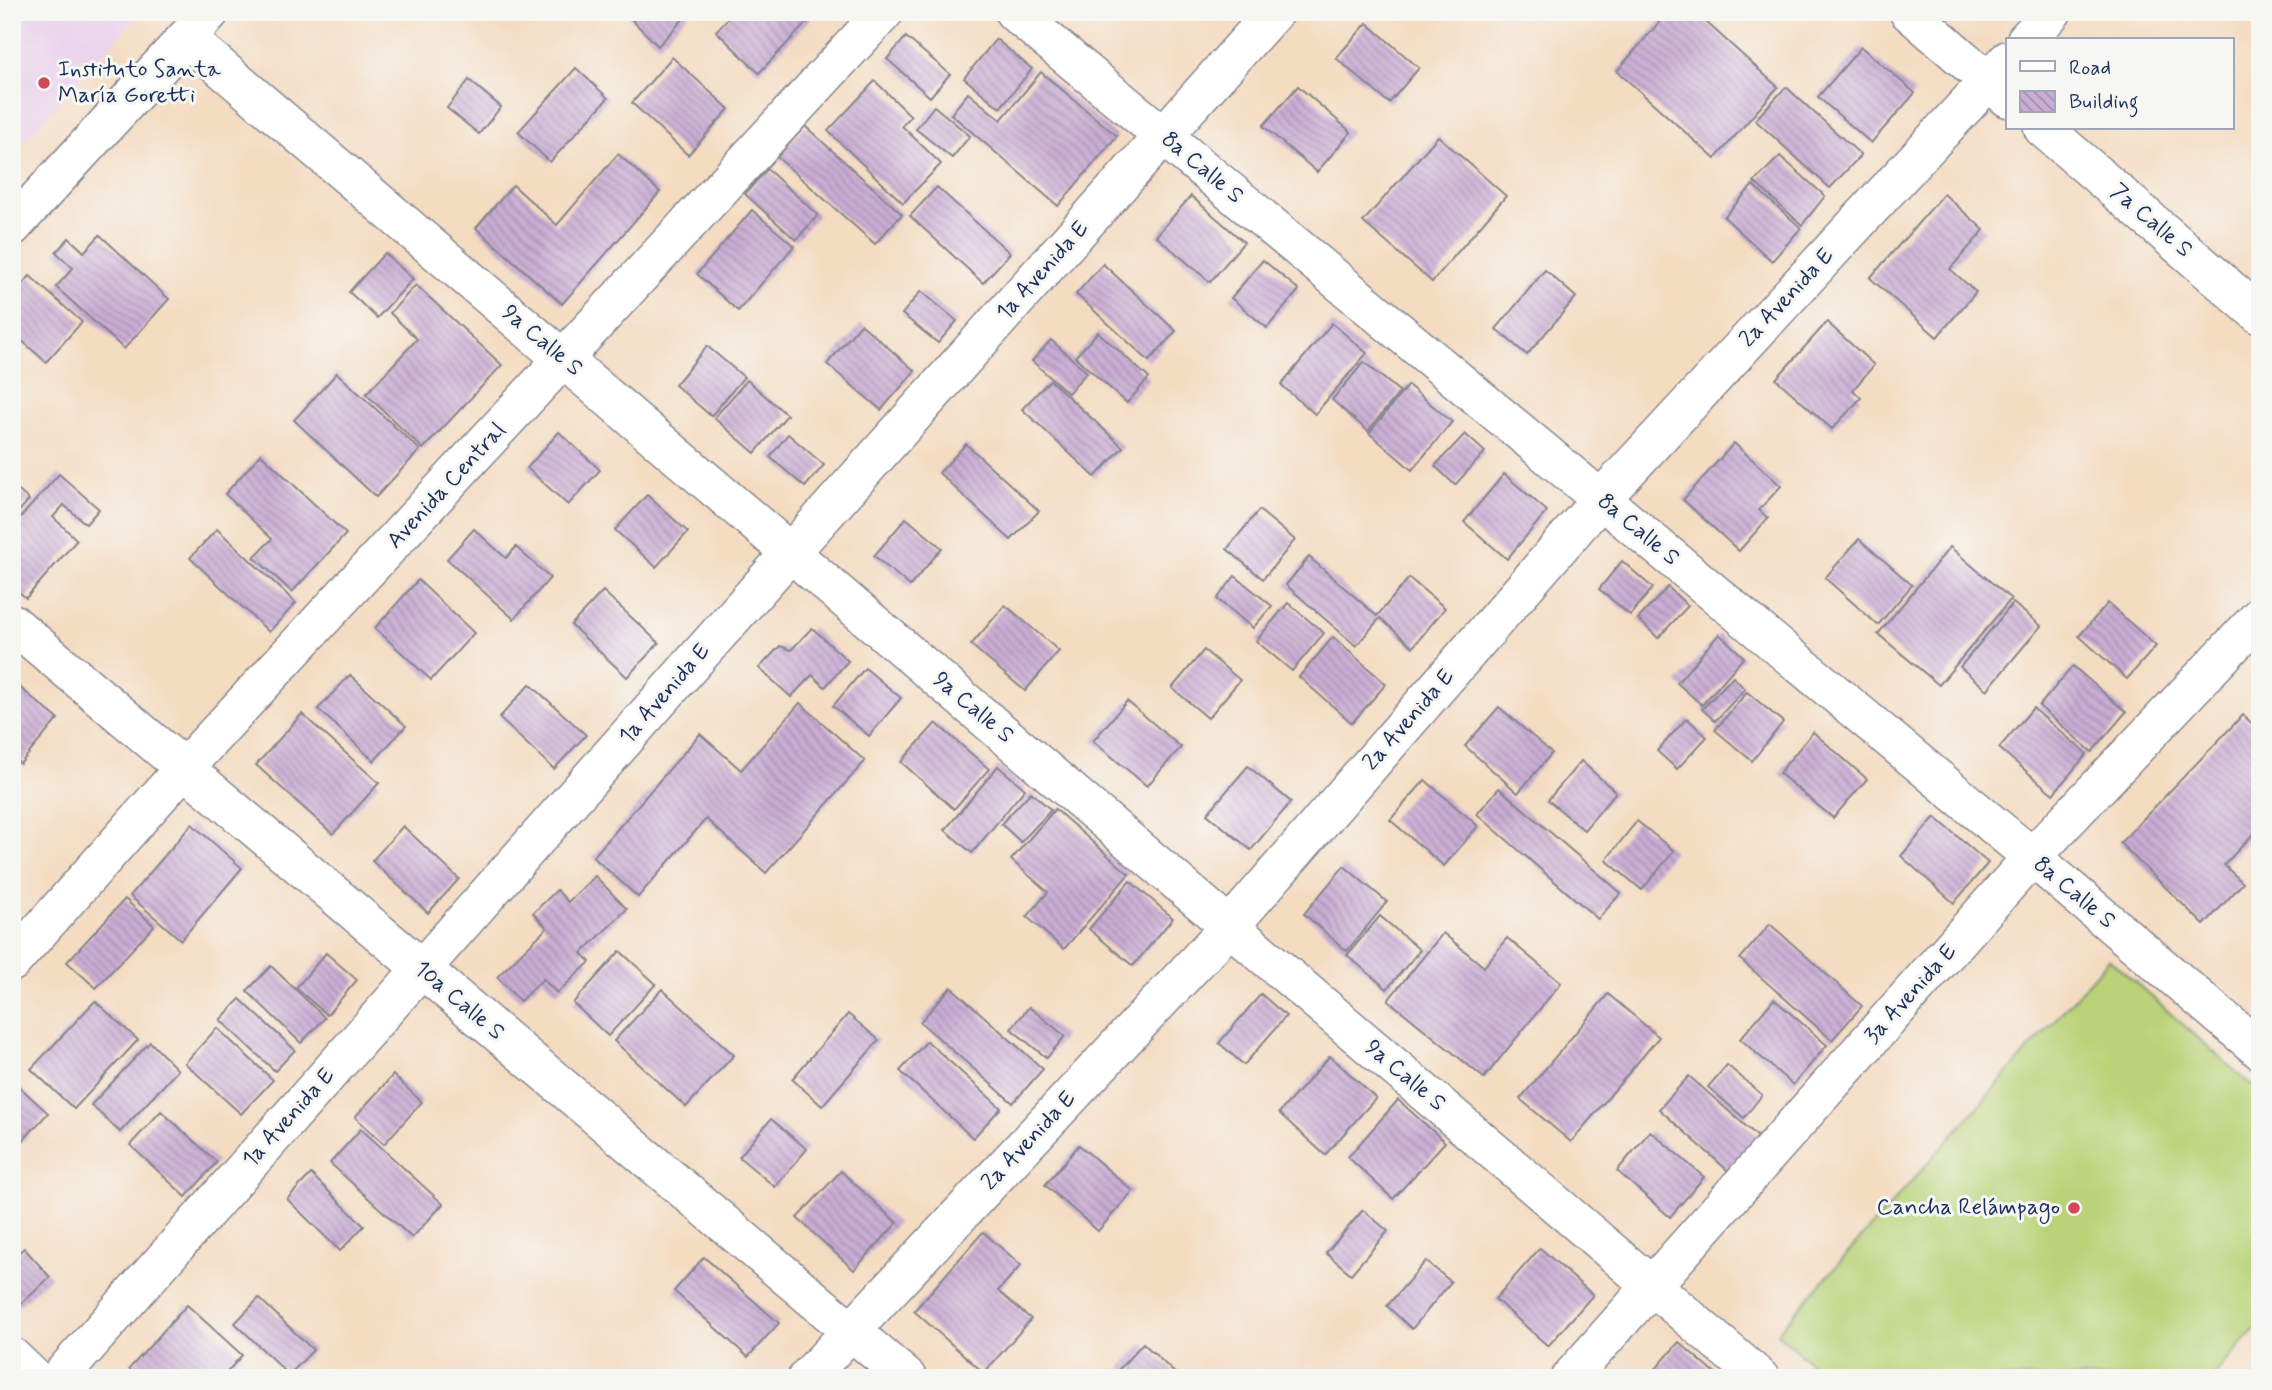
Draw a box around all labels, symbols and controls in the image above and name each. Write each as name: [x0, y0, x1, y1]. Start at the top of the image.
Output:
legend: [2006, 38, 2234, 130]
text: Road: [2069, 54, 2111, 82]
place label: Instituto Santa María Goretti: [58, 55, 221, 111]
marker: Instituto Santa María Goretti: [36, 75, 52, 91]
text: Building: [2069, 88, 2139, 118]
street label: 8a Calle S: [1155, 125, 1249, 211]
street label: 7a Calle S: [2104, 177, 2198, 265]
street label: 1a Avenida E: [990, 215, 1096, 327]
street label: 2a Avenida E: [1733, 242, 1841, 354]
street label: 9a Calle S: [495, 298, 589, 384]
street label: Avenida Central: [381, 416, 513, 556]
street label: 8a Calle S: [1591, 487, 1685, 573]
street label: 1a Avenida E: [613, 637, 717, 751]
street label: 2a Avenida E: [1356, 663, 1462, 777]
street label: 9a Calle S: [926, 665, 1020, 751]
street label: 8a Calle S: [2027, 850, 2121, 936]
street label: 3a Avenida E: [1858, 938, 1964, 1050]
street label: 10a Calle S: [408, 954, 510, 1048]
street label: 9a Calle S: [1358, 1033, 1452, 1119]
street label: 1a Avenida E: [236, 1062, 342, 1174]
street label: 2a Avenida E: [975, 1085, 1083, 1197]
place label: Cancha Relámpago: [1877, 1193, 2060, 1225]
marker: Cancha Relámpago: [2066, 1200, 2082, 1216]

